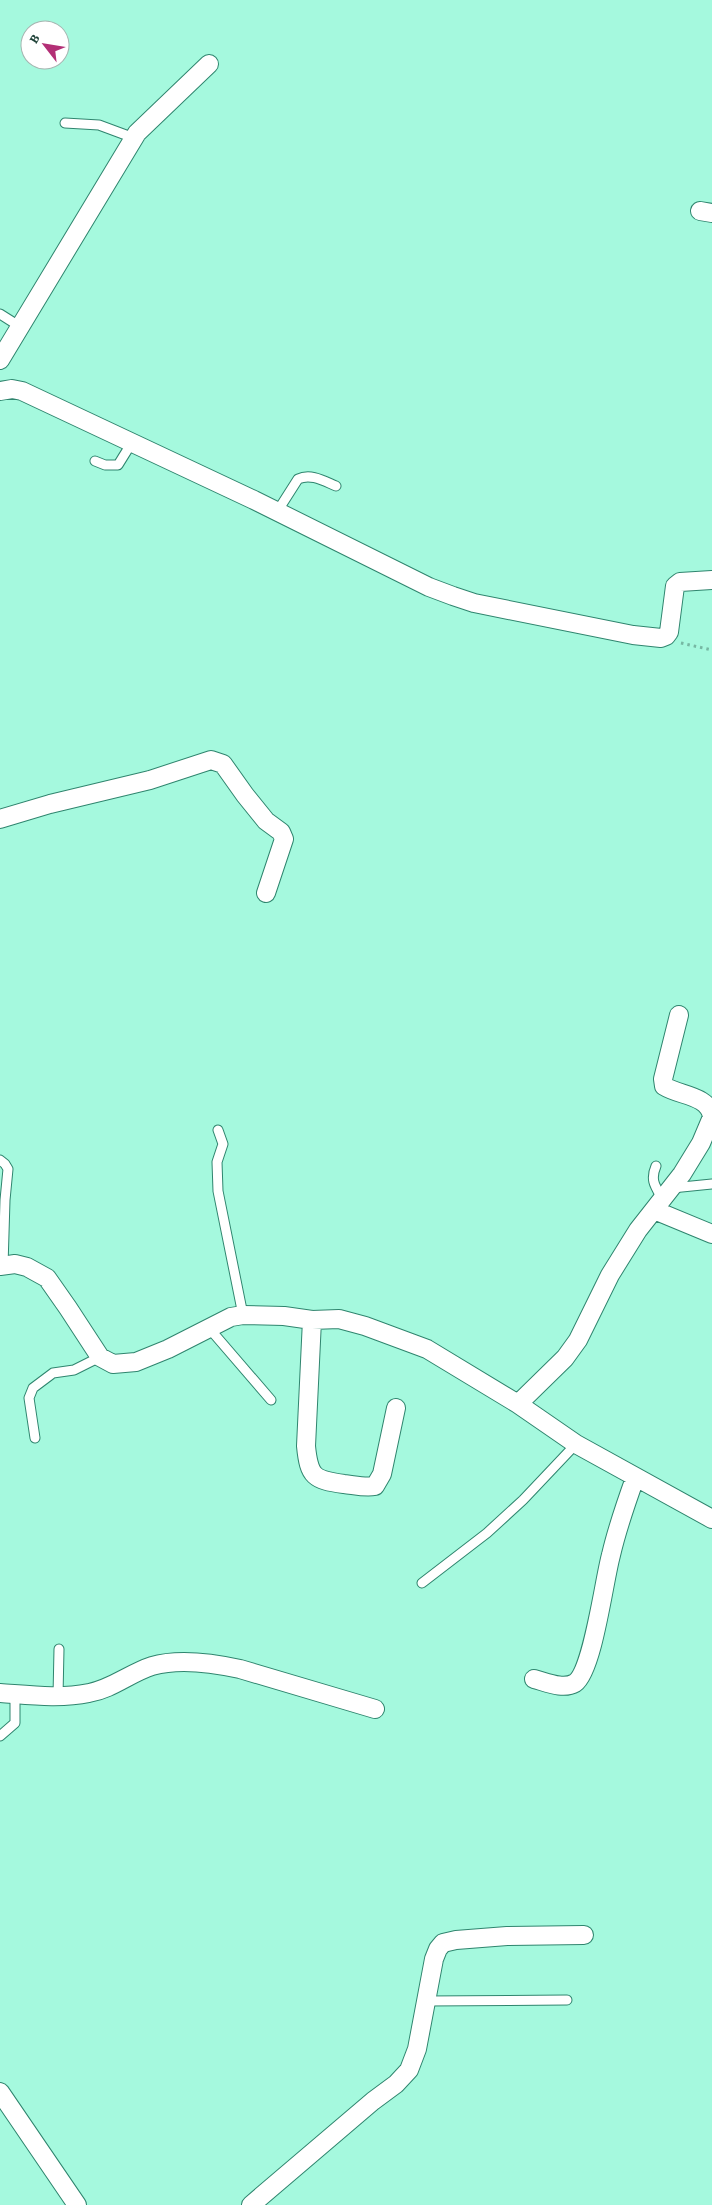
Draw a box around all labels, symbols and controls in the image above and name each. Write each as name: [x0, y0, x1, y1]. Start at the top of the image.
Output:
north arrow: [20, 20, 70, 70]
text: B: [25, 31, 43, 46]

